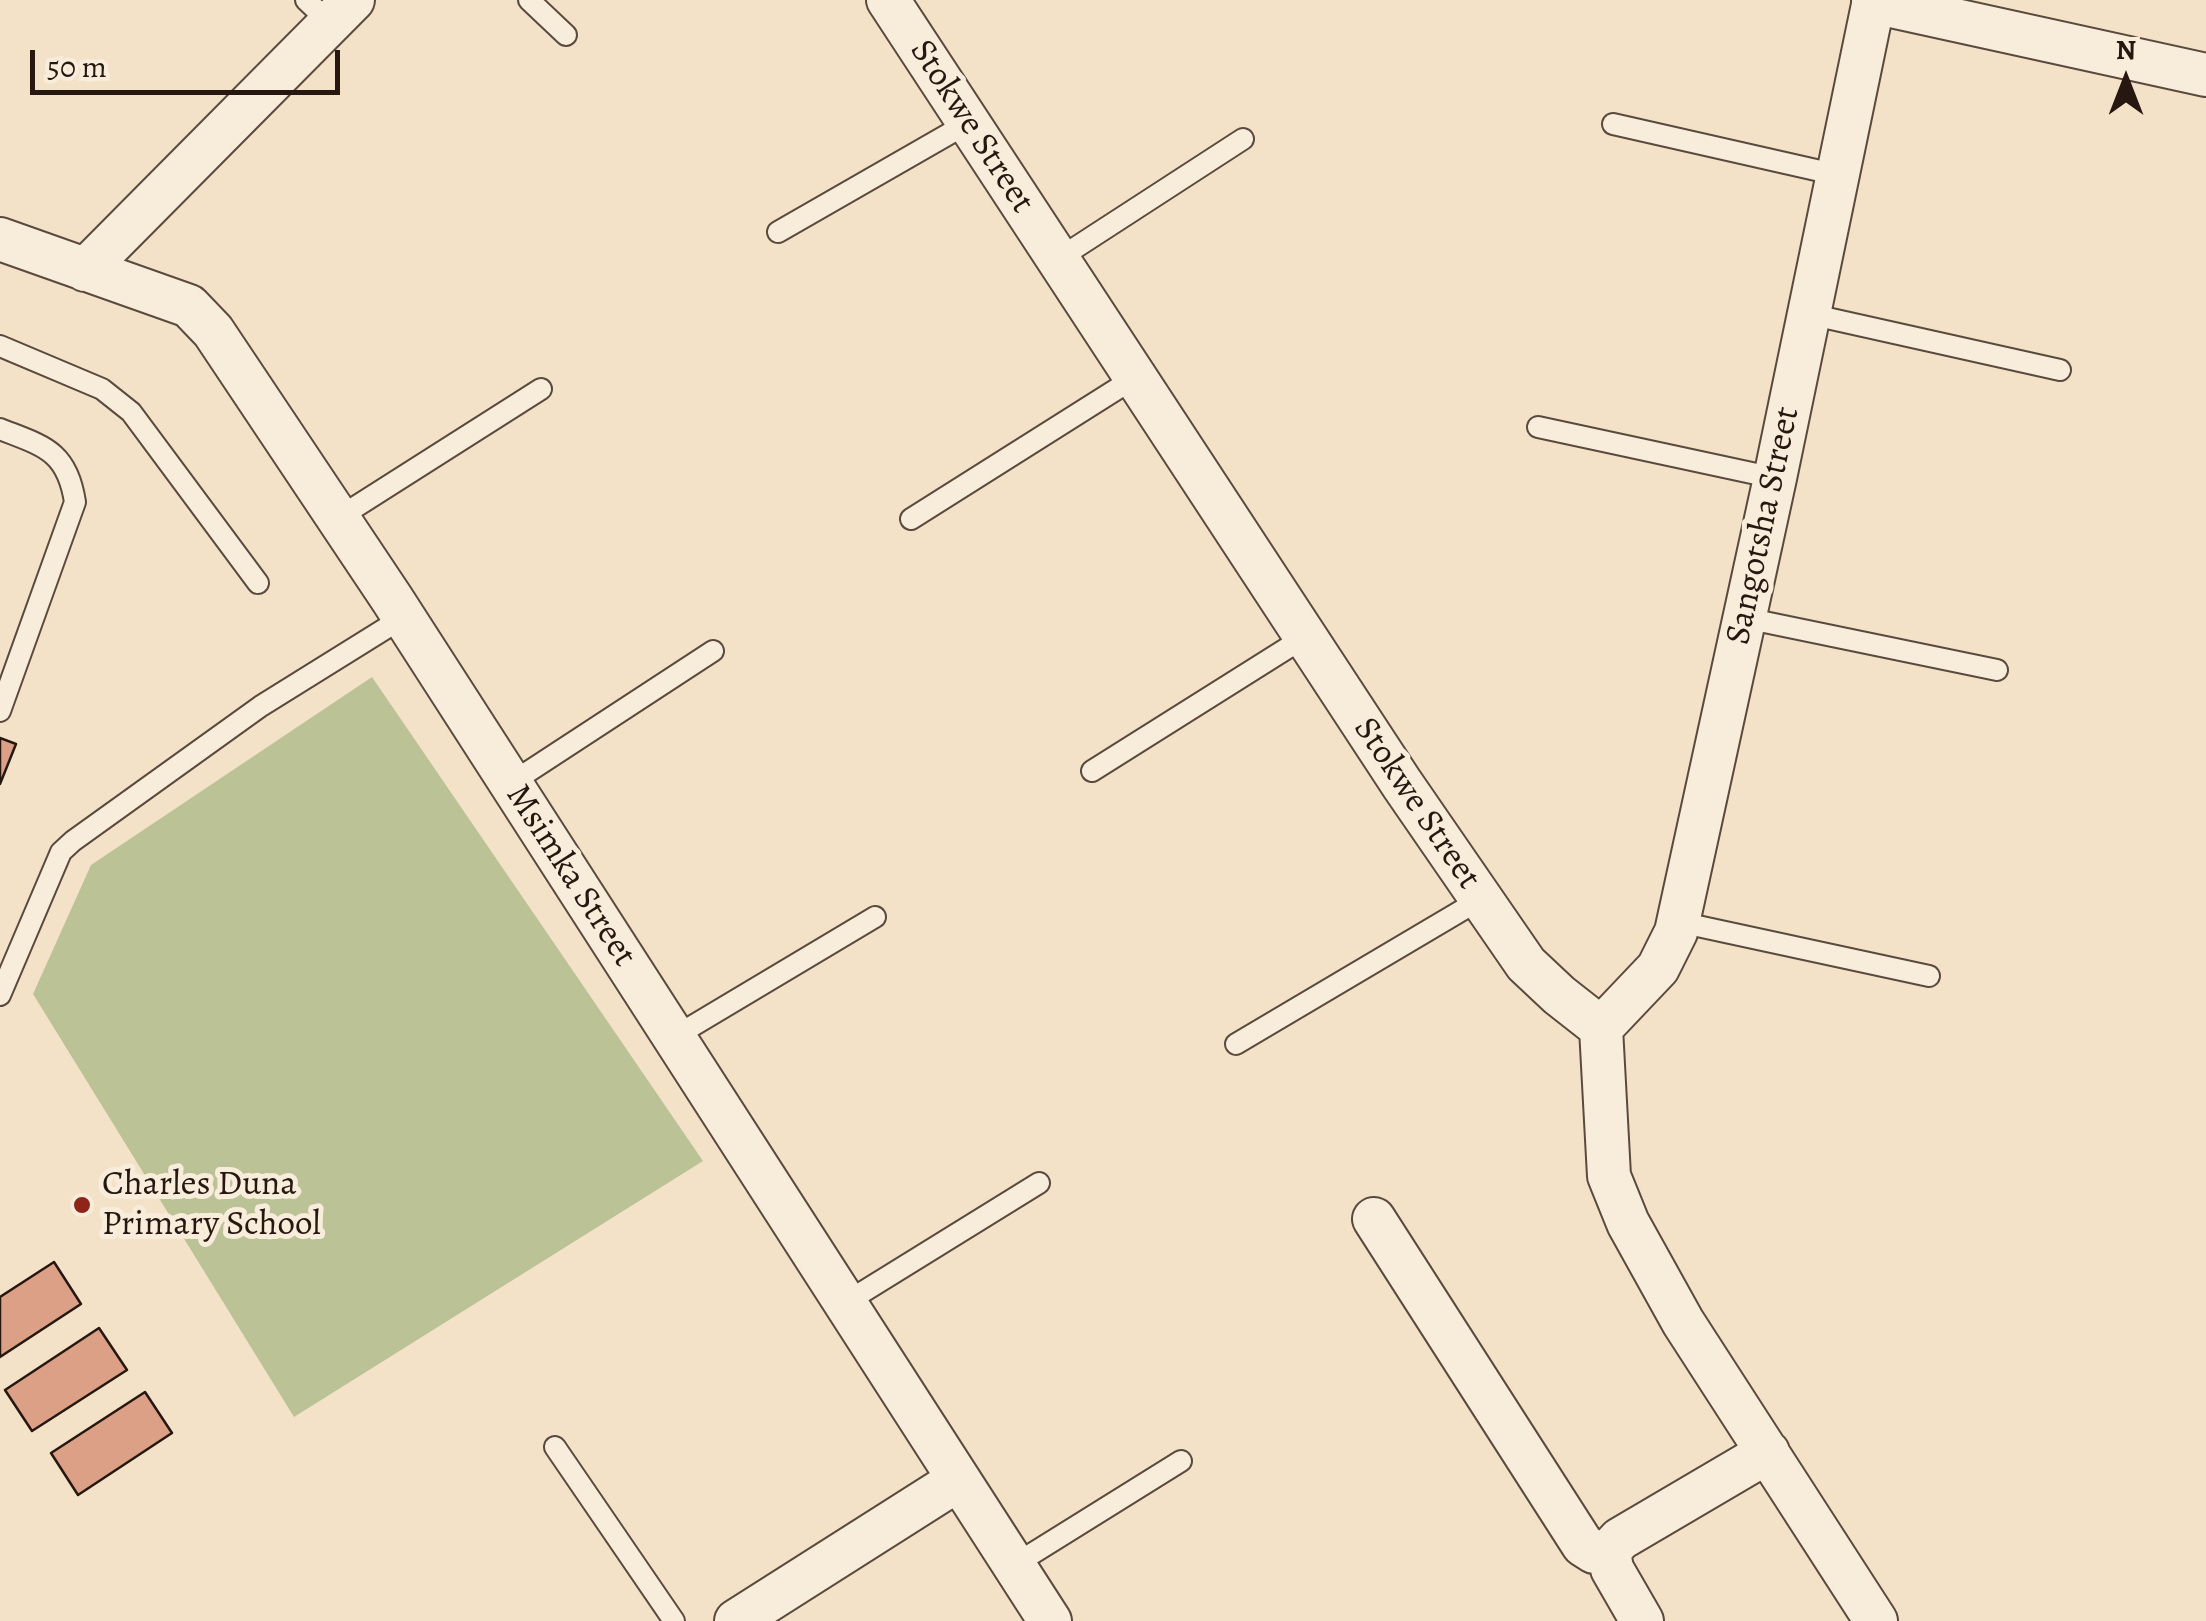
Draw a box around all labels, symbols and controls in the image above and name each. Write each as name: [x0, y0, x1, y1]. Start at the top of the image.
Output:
scale bar: [35, 30, 345, 92]
north arrow: [2076, 30, 2176, 130]
text: N: [2116, 31, 2136, 69]
street label: Stokwe Street: [900, 33, 1042, 221]
text: 50 m: [47, 47, 107, 87]
street label: Sangotsha Street: [1718, 403, 1810, 649]
street label: Stokwe Street: [1343, 710, 1489, 898]
street label: Msimka Street: [496, 777, 644, 975]
place label: Charles Duna Primary School: [102, 1164, 321, 1246]
marker: Charles Duna Primary School: [71, 1194, 93, 1216]

